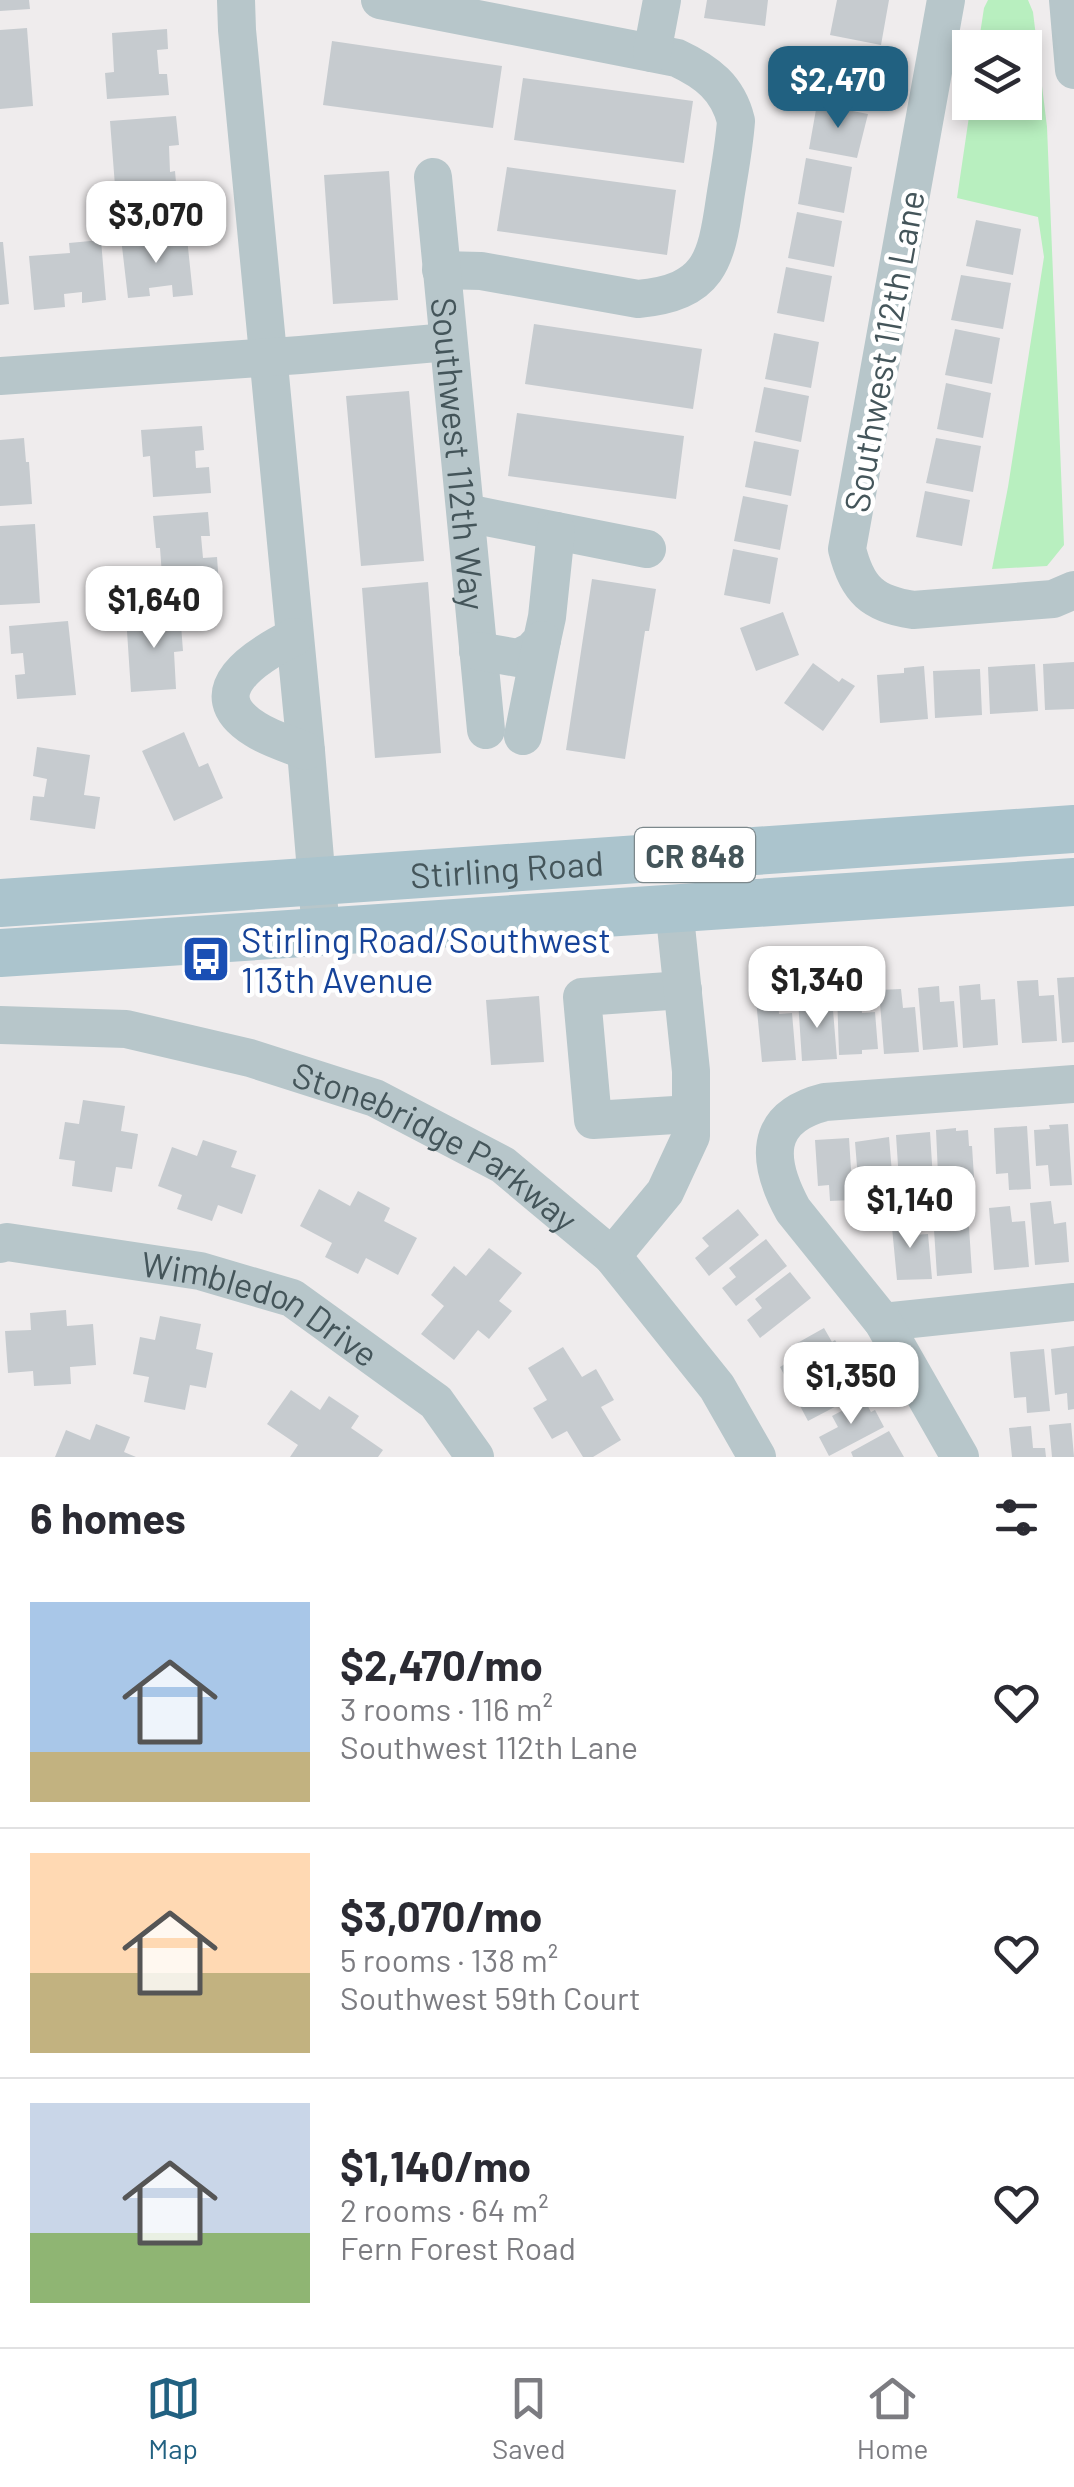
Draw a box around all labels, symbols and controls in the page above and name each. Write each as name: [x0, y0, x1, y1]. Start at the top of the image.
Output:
map controls: [952, 30, 1042, 120]
button: layers: [952, 30, 1042, 120]
pin: $2,470: [757, 46, 919, 131]
text: $2,470: [790, 59, 886, 97]
pin: $3,070: [75, 181, 237, 266]
street label: Southwest 112th Lane: [834, 187, 932, 515]
text: $3,070: [108, 194, 204, 232]
street label: Southwest 112th Way: [424, 295, 495, 612]
pin: $1,640: [73, 566, 235, 651]
text: $1,640: [108, 579, 200, 617]
road number: CR 848: [635, 828, 755, 882]
street label: Stirling Road: [409, 840, 605, 896]
place label: Stirling Road/Southwest 113th Avenue: [241, 918, 611, 1000]
bus stop icon: Stirling Road/Southwest 113th Avenue: [180, 933, 232, 985]
pin: $1,340: [736, 946, 898, 1031]
text: $1,340: [771, 959, 864, 997]
street label: Stonebridge Parkway: [288, 1052, 587, 1240]
pin: $1,140: [829, 1166, 991, 1251]
text: $1,140: [866, 1179, 954, 1217]
street label: Wimbledon Drive: [139, 1242, 387, 1375]
pin: $1,350: [770, 1342, 932, 1427]
text: $1,350: [806, 1355, 896, 1393]
icon: filters: [989, 1490, 1044, 1545]
text: 6 homes: [30, 1492, 186, 1542]
text: $2,470/mo: [340, 1639, 543, 1689]
icon: home: [110, 1642, 230, 1762]
icon: heart: [989, 1675, 1044, 1730]
text: 3 rooms · 116 m²: [340, 1689, 553, 1727]
text: Southwest 112th Lane: [340, 1727, 638, 1765]
text: $3,070/mo: [340, 1890, 542, 1940]
icon: home: [110, 1893, 230, 2013]
icon: heart: [989, 1926, 1044, 1981]
text: 5 rooms · 138 m²: [340, 1940, 558, 1978]
text: Southwest 59th Court: [340, 1978, 641, 2016]
text: $1,140/mo: [340, 2140, 531, 2190]
icon: home: [110, 2143, 230, 2263]
icon: heart: [989, 2176, 1044, 2231]
text: 2 rooms · 64 m²: [340, 2190, 549, 2228]
text: Fern Forest Road: [340, 2228, 576, 2266]
tab: Map: [146, 2371, 201, 2465]
tab: Saved: [492, 2371, 566, 2465]
tab: Home: [857, 2371, 928, 2465]

